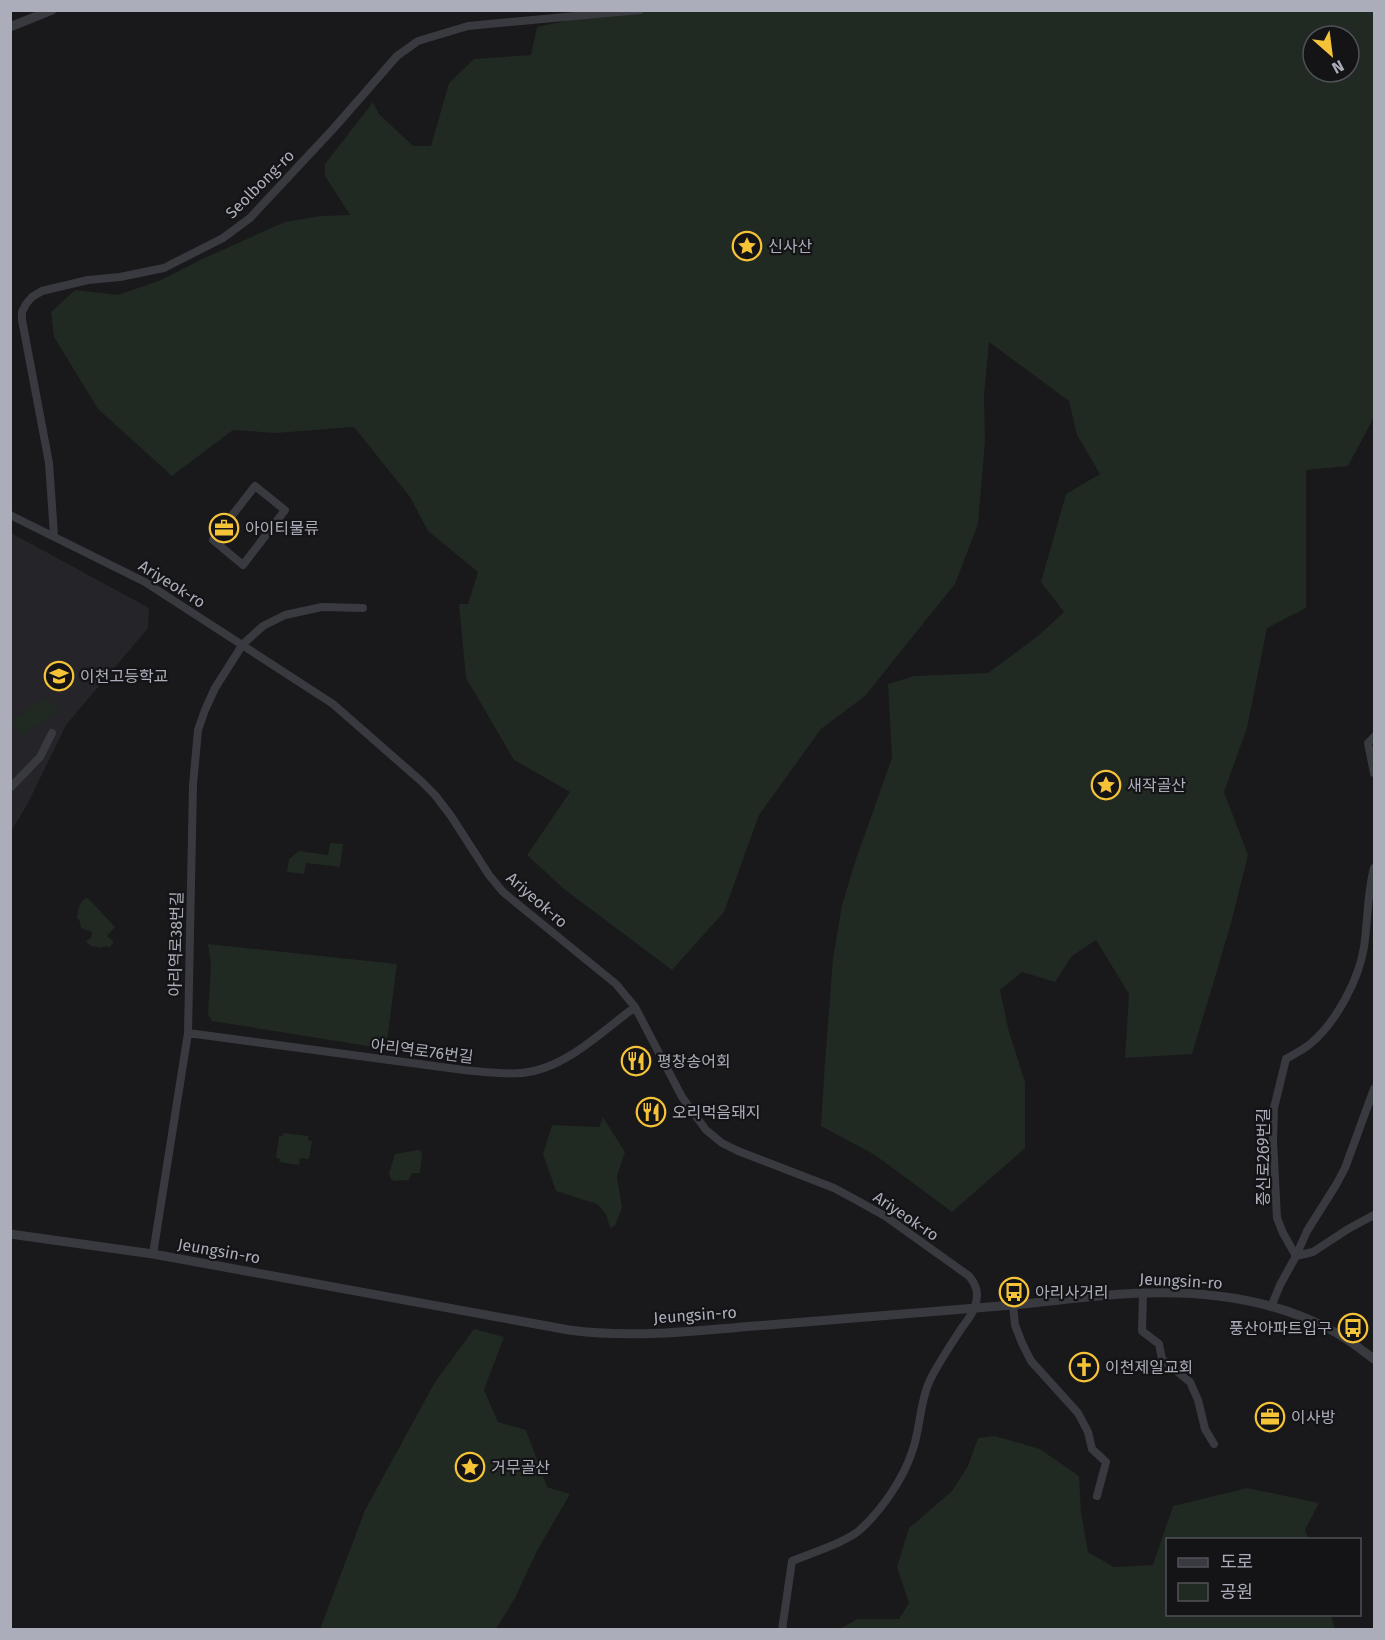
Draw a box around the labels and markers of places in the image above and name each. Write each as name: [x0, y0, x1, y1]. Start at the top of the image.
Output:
place icon: 신사산: [731, 230, 763, 262]
place label: 신사산: [768, 237, 812, 256]
office icon: 아이티물류: [208, 512, 240, 544]
place label: 아이티물류: [245, 519, 319, 538]
school or university icon: 이천고등학교: [43, 660, 75, 692]
place label: 이천고등학교: [80, 667, 168, 686]
place icon: 새작골산: [1090, 769, 1122, 801]
place label: 새작골산: [1127, 776, 1186, 795]
restaurant icon: 평창송어회: [620, 1045, 652, 1077]
place label: 평창송어회: [657, 1052, 731, 1071]
restaurant icon: 오리먹음돼지: [635, 1096, 667, 1128]
place label: 오리먹음돼지: [672, 1103, 760, 1122]
bus stop icon: 아리사거리: [998, 1276, 1030, 1308]
place label: 아리사거리: [1035, 1283, 1109, 1302]
bus stop icon: 풍산아파트입구: [1337, 1312, 1369, 1344]
place label: 풍산아파트입구: [1229, 1319, 1332, 1338]
church icon: 이천제일교회: [1068, 1351, 1100, 1383]
place label: 이천제일교회: [1105, 1358, 1193, 1377]
office icon: 이사방: [1254, 1401, 1286, 1433]
place label: 이사방: [1291, 1408, 1335, 1427]
place icon: 거무골산: [454, 1451, 486, 1483]
place label: 거무골산: [491, 1458, 550, 1477]

